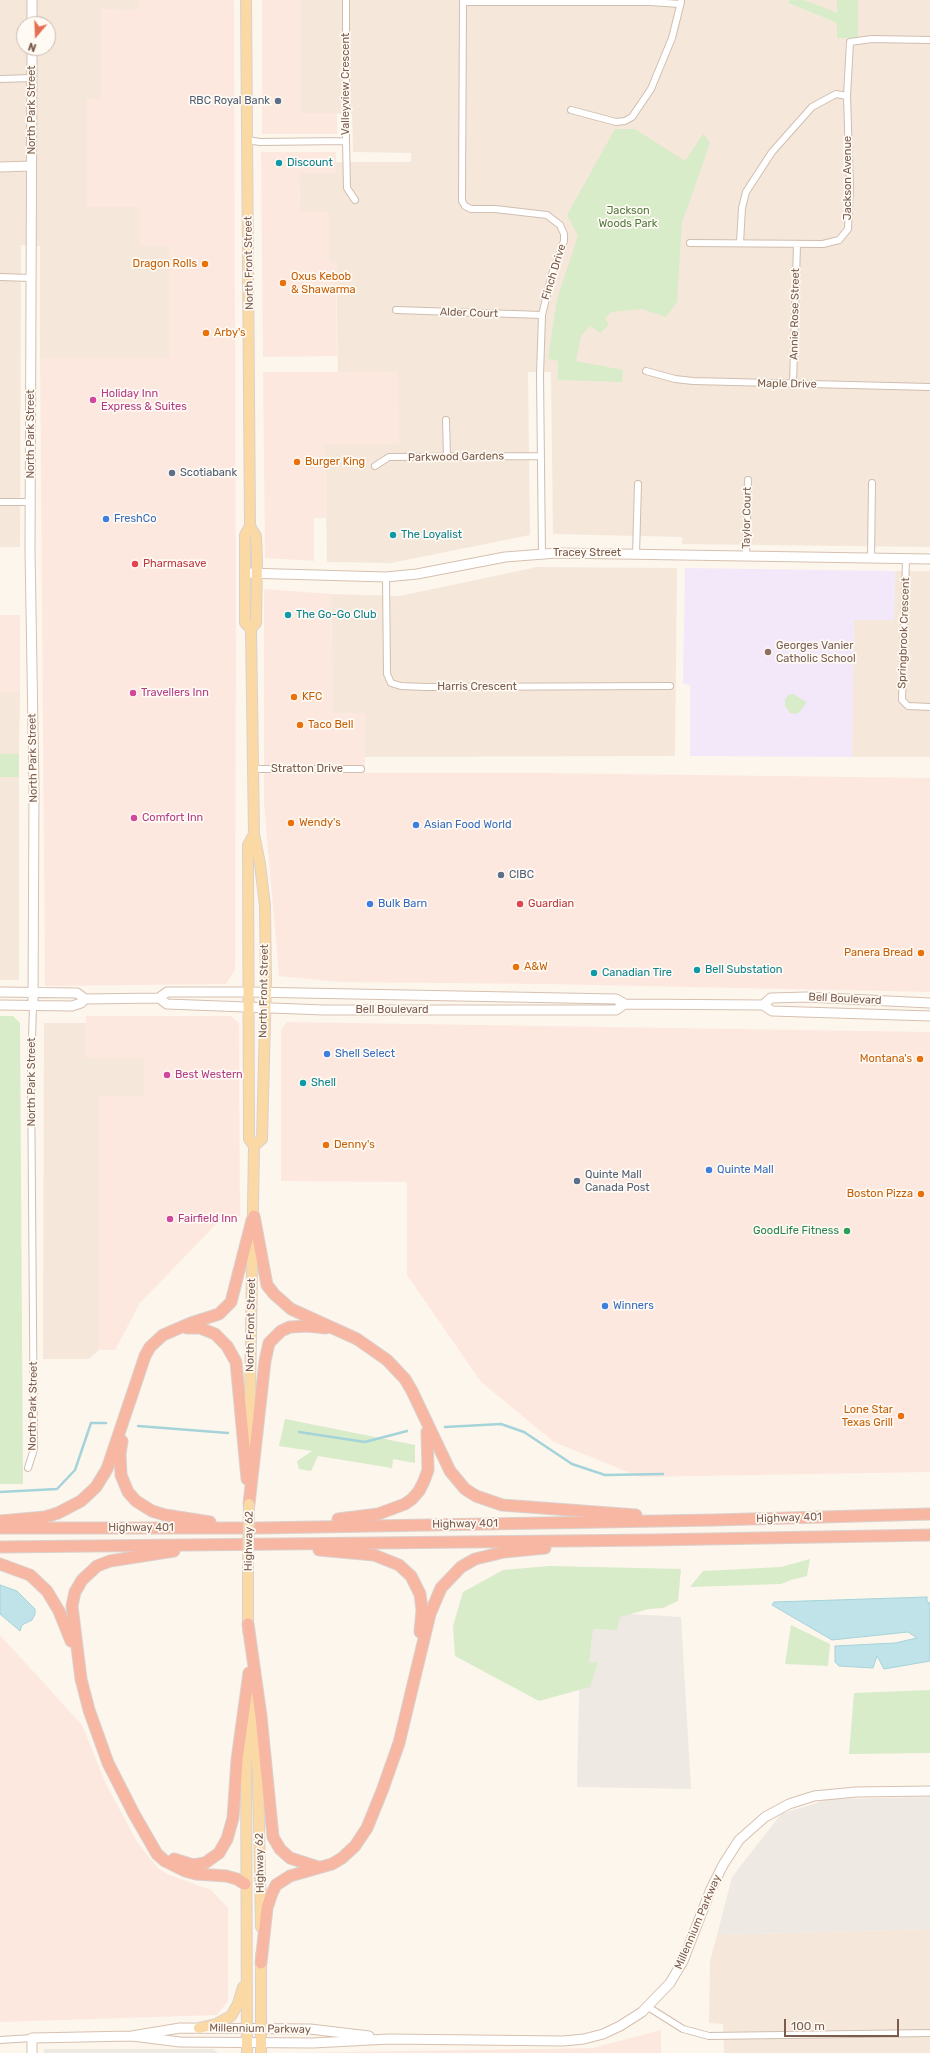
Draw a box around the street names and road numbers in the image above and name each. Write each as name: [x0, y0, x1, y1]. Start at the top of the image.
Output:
street label: Valleyview Crescent: [339, 33, 353, 135]
street label: North Park Street: [25, 65, 39, 155]
street label: Jackson Avenue: [841, 136, 855, 220]
street label: North Front Street: [242, 216, 256, 310]
street label: Finch Drive: [539, 242, 569, 302]
street label: Annie Rose Street: [788, 268, 802, 360]
street label: Alder Court: [440, 305, 498, 321]
street label: Maple Drive: [757, 377, 817, 391]
street label: North Park Street: [24, 389, 38, 479]
street label: Parkwood Gardens: [408, 450, 504, 464]
street label: Taylor Court: [740, 487, 754, 549]
street label: Tracey Street: [553, 546, 621, 560]
street label: Springbrook Crescent: [895, 577, 913, 689]
street label: Harris Crescent: [437, 680, 517, 694]
street label: North Park Street: [26, 713, 40, 803]
street label: Stratton Drive: [271, 762, 343, 776]
street label: North Front Street: [257, 944, 271, 1038]
street label: Bell Boulevard: [808, 990, 882, 1008]
street label: Bell Boulevard: [355, 1003, 429, 1017]
street label: North Park Street: [25, 1037, 39, 1127]
street label: North Front Street: [244, 1278, 258, 1372]
street label: North Park Street: [26, 1361, 40, 1451]
street label: Highway 401: [756, 1510, 822, 1526]
street label: Highway 62: [242, 1511, 256, 1571]
street label: Highway 401: [432, 1517, 498, 1531]
street label: Highway 401: [108, 1521, 174, 1535]
street label: Highway 62: [253, 1833, 267, 1893]
street label: Millennium Parkway: [672, 1873, 724, 1971]
street label: Millennium Parkway: [209, 2022, 311, 2036]

